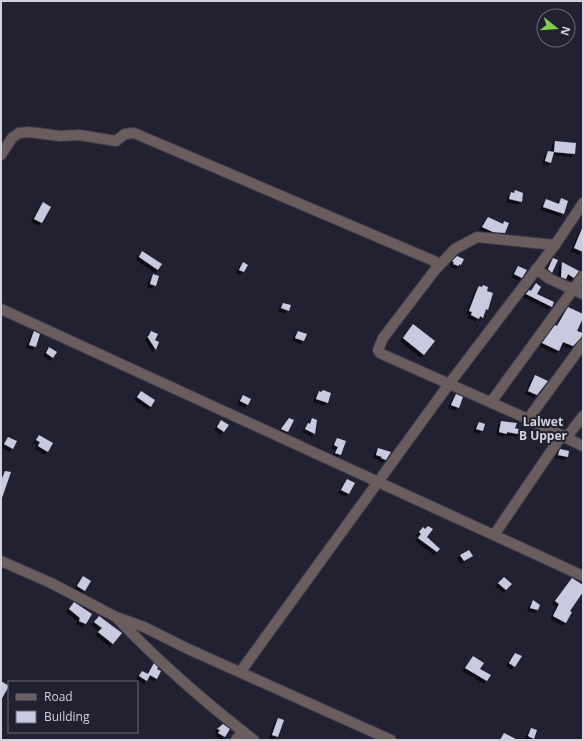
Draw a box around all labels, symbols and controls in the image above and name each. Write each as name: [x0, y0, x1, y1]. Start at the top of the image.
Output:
north arrow: [536, 8, 576, 48]
text: N: [558, 25, 575, 38]
district label: Lalwet B Upper: [519, 413, 568, 444]
legend: [8, 681, 138, 733]
text: Road: [44, 688, 73, 705]
text: Building: [44, 708, 90, 725]

